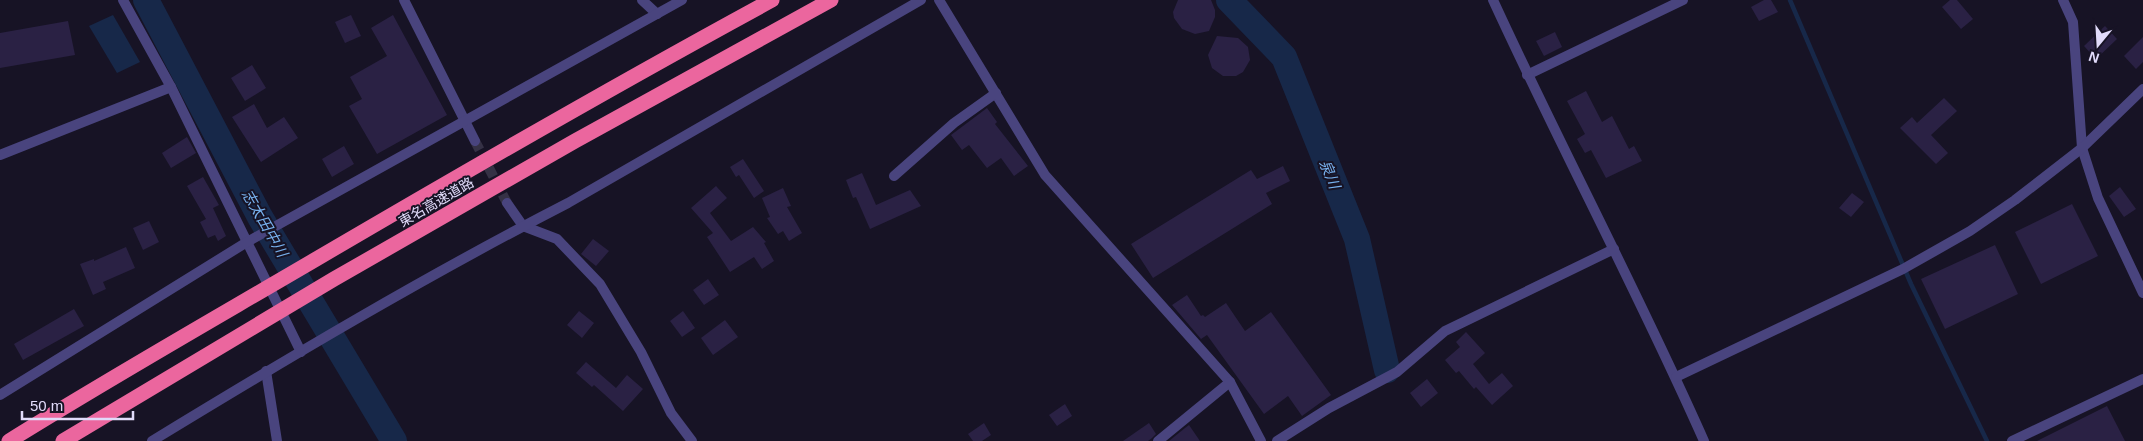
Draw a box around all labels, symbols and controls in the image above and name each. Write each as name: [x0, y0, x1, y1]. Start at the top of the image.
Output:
north arrow: [2073, 20, 2123, 70]
text: N: [2087, 48, 2101, 67]
water label: 泉川: [1316, 157, 1344, 193]
street label: 東名高速道路: [396, 174, 476, 230]
water label: 志太田中川: [239, 186, 292, 261]
scale bar: [22, 388, 134, 420]
text: 50 m: [30, 397, 63, 414]

